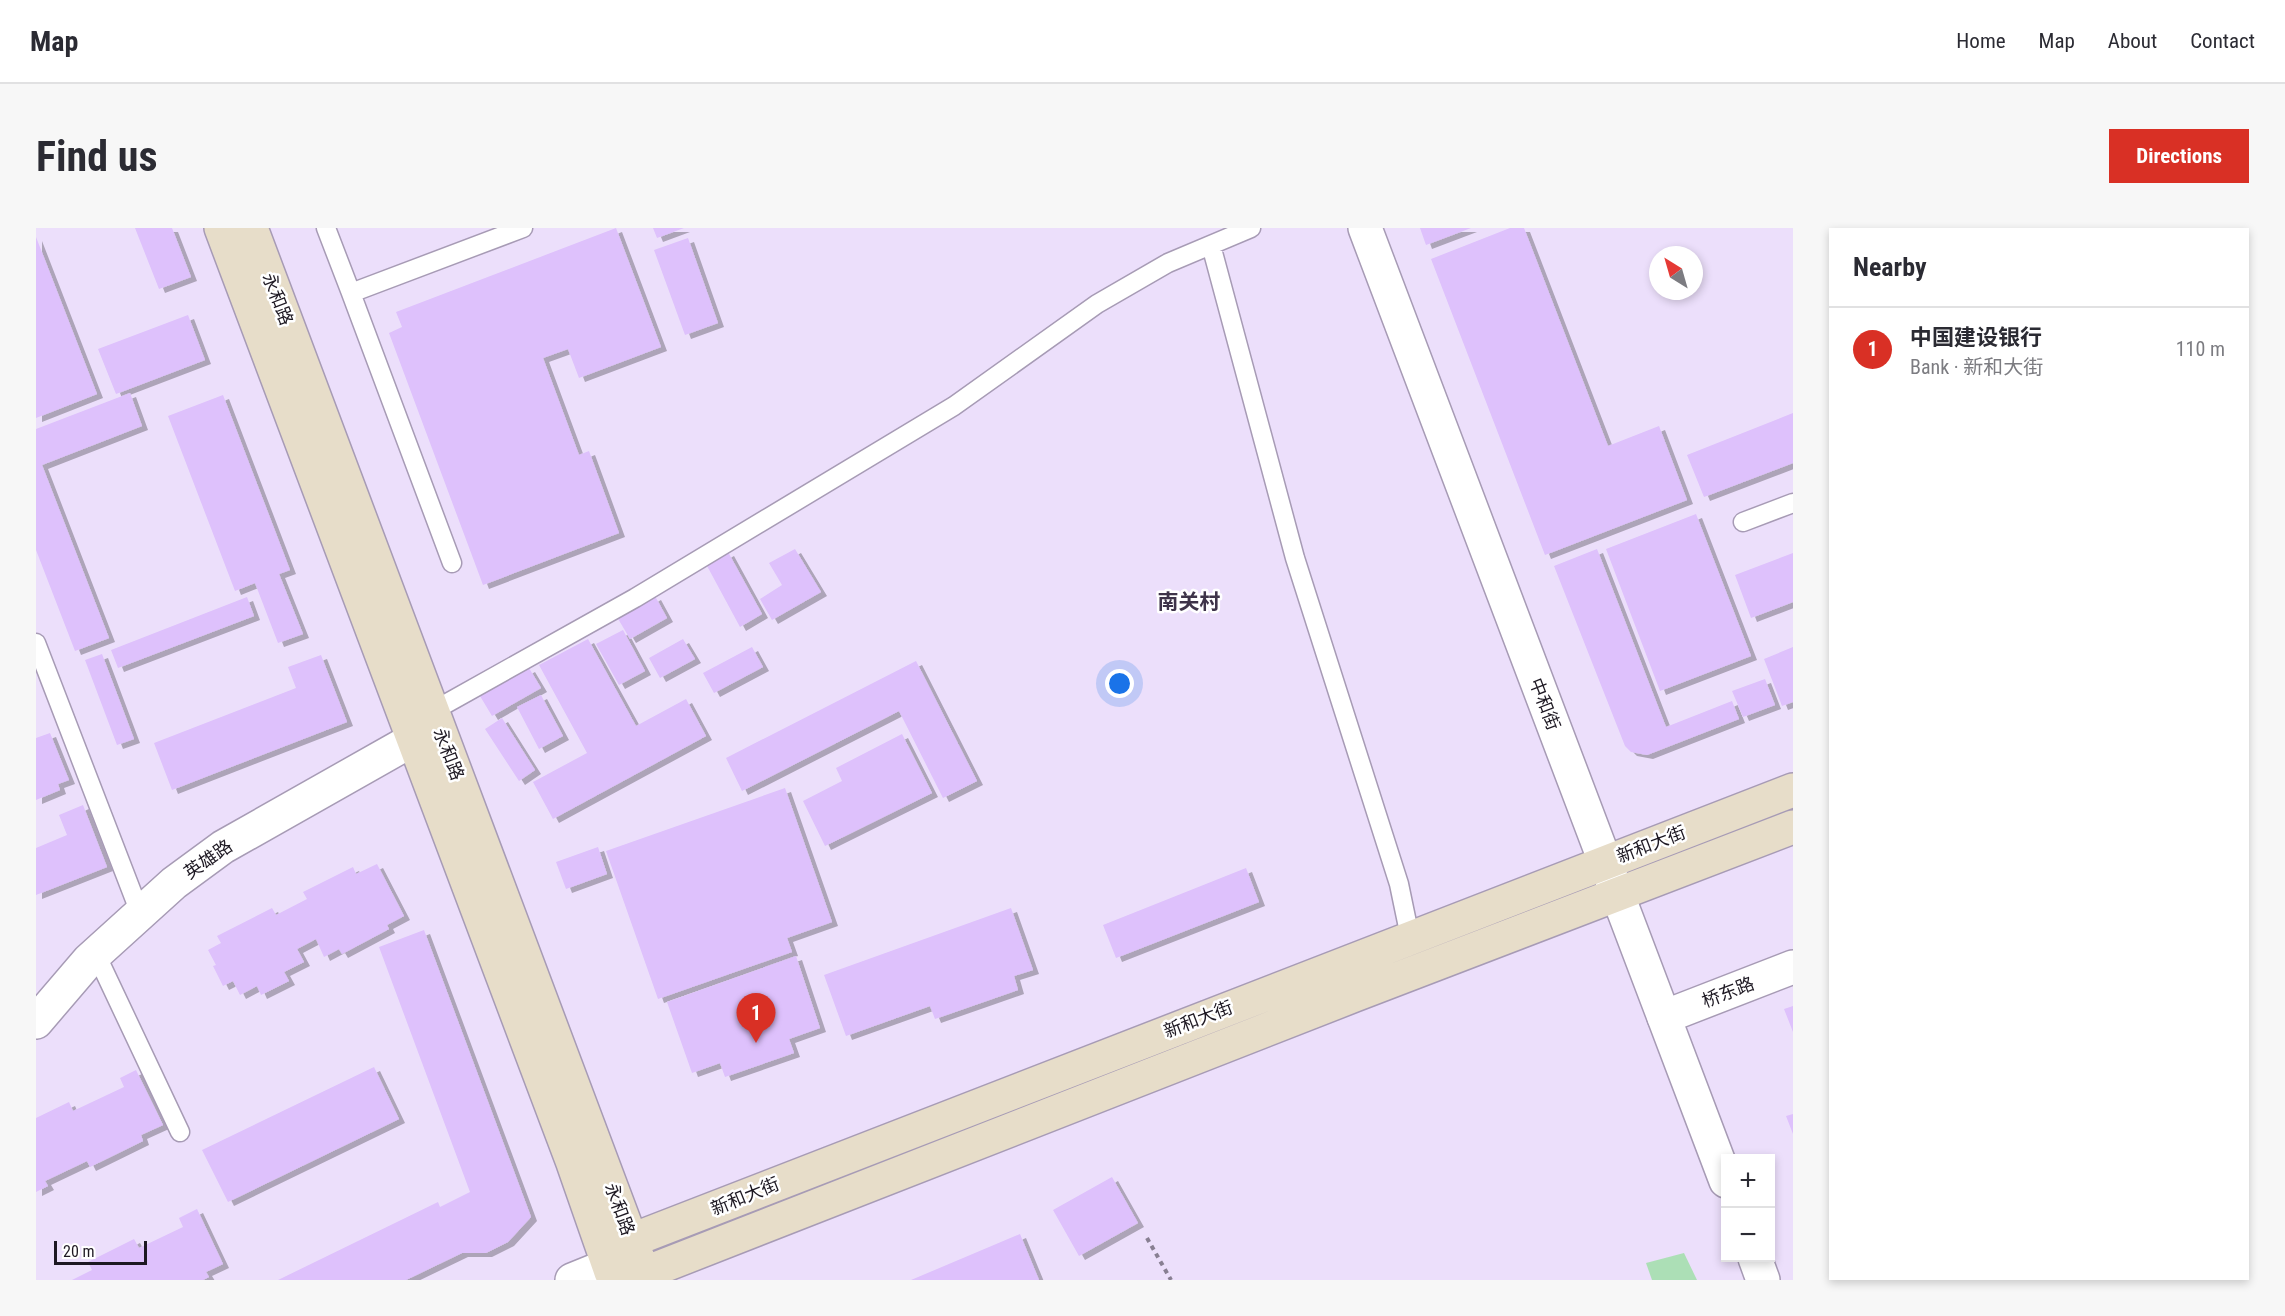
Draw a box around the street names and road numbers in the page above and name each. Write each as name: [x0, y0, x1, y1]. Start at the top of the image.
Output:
street label: 永和路: [259, 270, 297, 328]
street label: 中和街: [1526, 675, 1564, 733]
street label: 永和路: [430, 725, 468, 783]
street label: 新和大街: [1614, 821, 1688, 867]
street label: 英雄路: [180, 835, 236, 883]
street label: 桥东路: [1699, 973, 1757, 1011]
street label: 新和大街: [1161, 996, 1235, 1042]
street label: 新和大街: [708, 1173, 782, 1219]
street label: 永和路: [601, 1180, 639, 1238]

